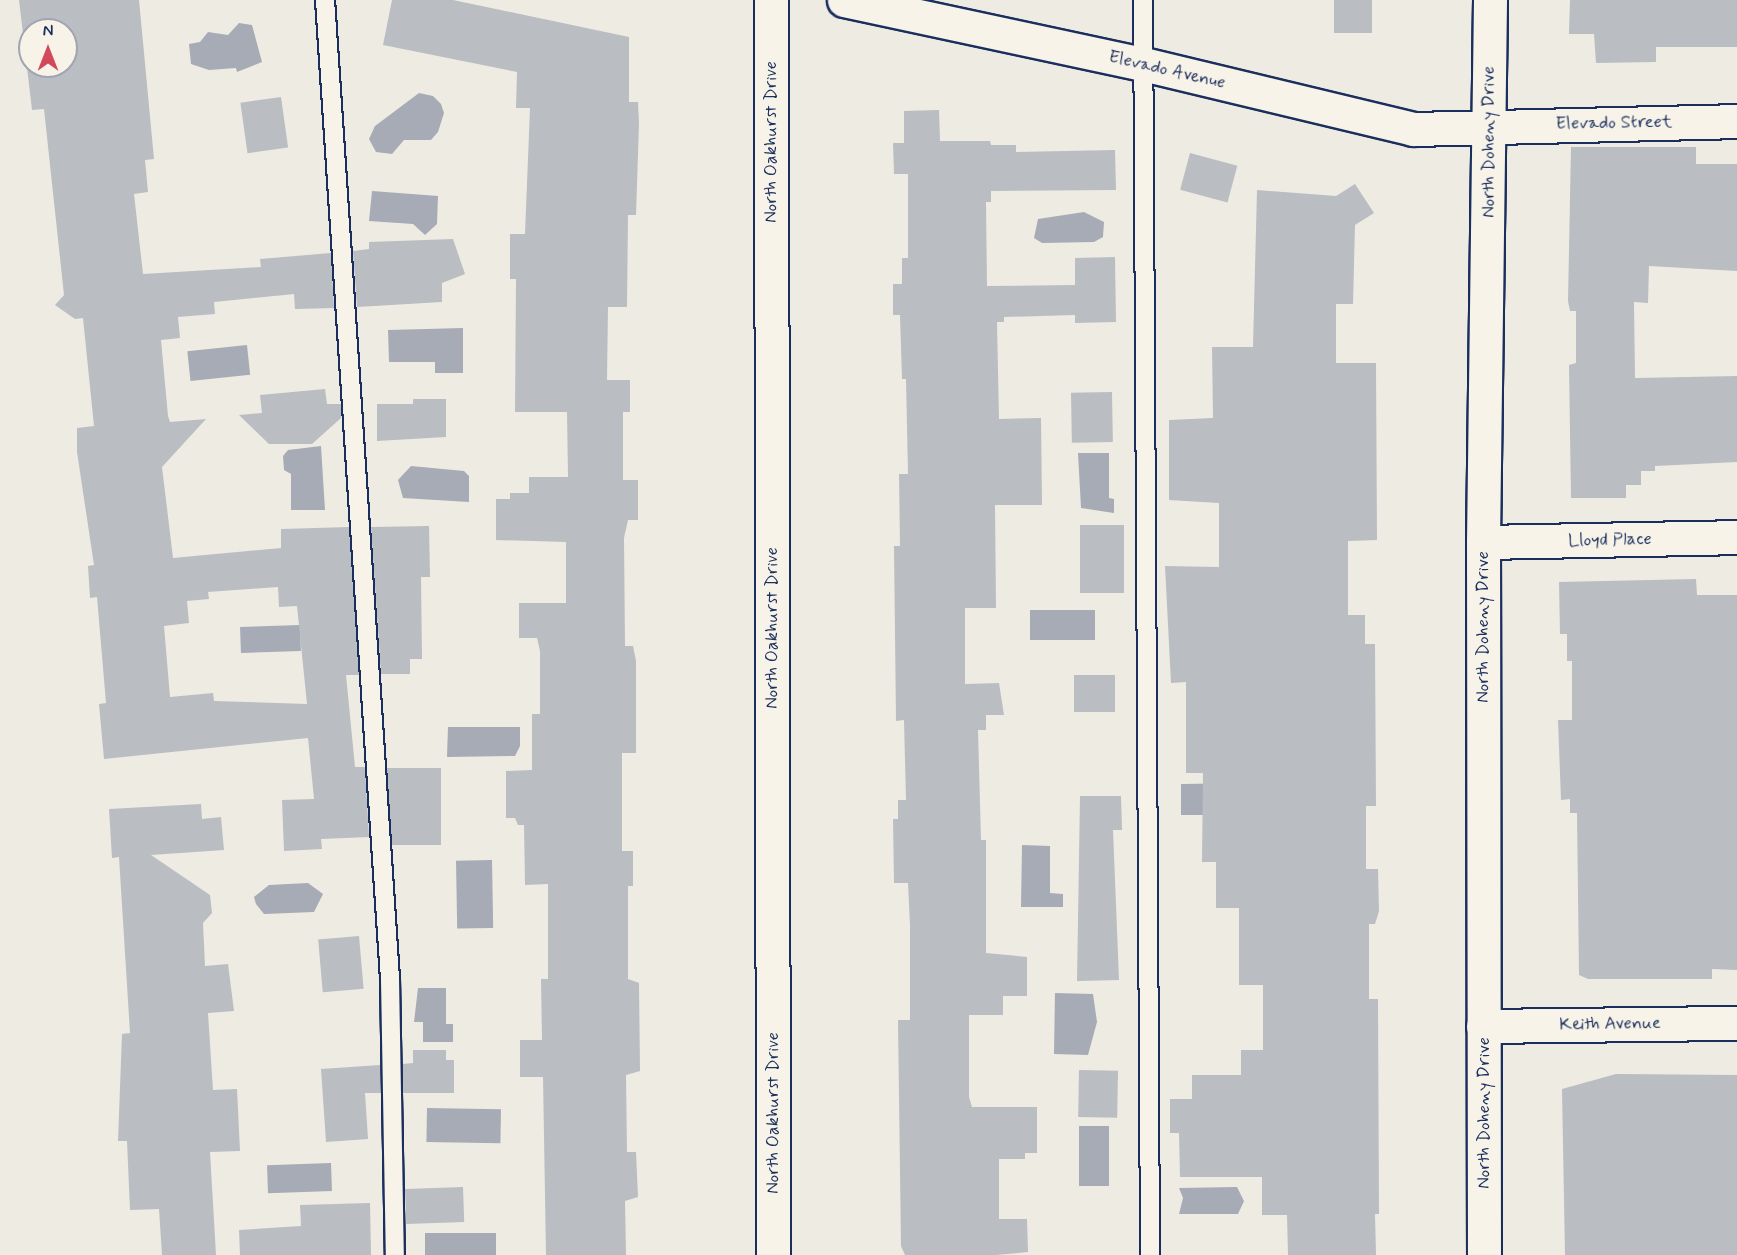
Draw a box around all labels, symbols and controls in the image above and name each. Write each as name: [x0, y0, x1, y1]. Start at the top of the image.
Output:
north arrow: [18, 18, 78, 78]
text: N: [43, 21, 53, 42]
street label: Elevado Avenue: [1105, 46, 1229, 94]
street label: North Oakhurst Drive: [760, 61, 782, 223]
street label: North Doheny Drive: [1478, 67, 1500, 217]
street label: Elevado Street: [1555, 111, 1673, 135]
street label: Lloyd Place: [1568, 528, 1652, 552]
street label: North Oakhurst Drive: [761, 547, 783, 709]
street label: North Doheny Drive: [1472, 552, 1494, 702]
street label: Keith Avenue: [1559, 1012, 1661, 1036]
street label: North Oakhurst Drive: [762, 1032, 784, 1194]
street label: North Doheny Drive: [1473, 1038, 1495, 1188]

